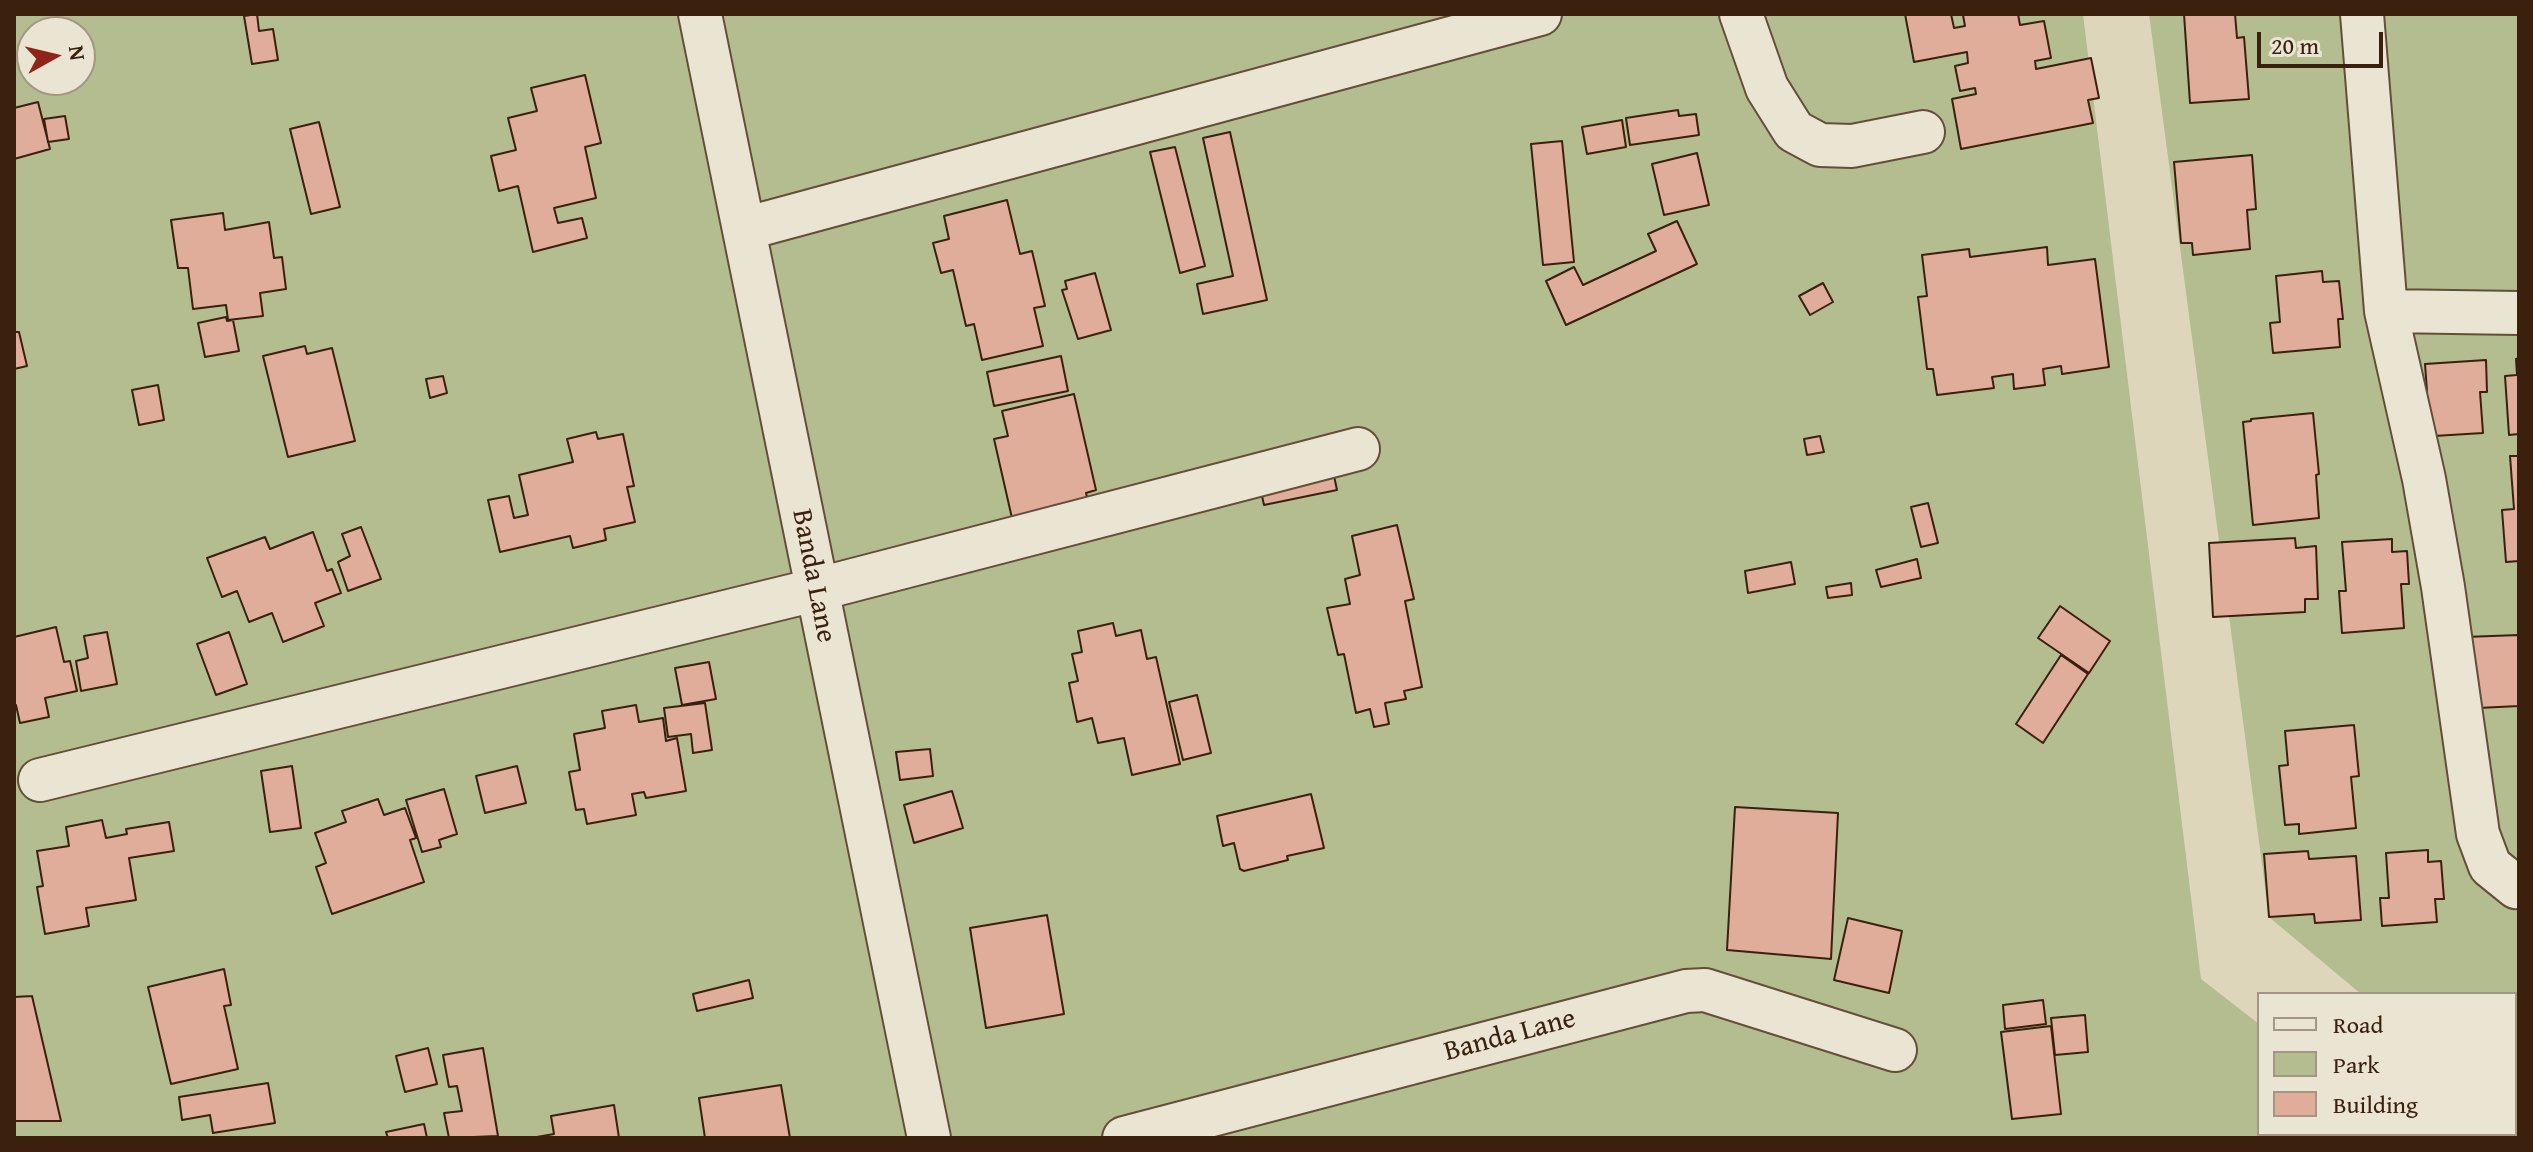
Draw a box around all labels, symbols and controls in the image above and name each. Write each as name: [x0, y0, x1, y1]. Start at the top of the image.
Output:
north arrow: [16, 16, 96, 96]
scale bar: [2261, 16, 2387, 66]
text: 20 m: [2271, 28, 2319, 63]
text: N: [61, 43, 95, 62]
street label: Banda Lane: [784, 507, 842, 645]
legend: [2257, 992, 2517, 1136]
street label: Banda Lane: [1440, 1002, 1580, 1070]
text: Road: [2333, 1007, 2383, 1042]
text: Park: [2333, 1047, 2379, 1082]
text: Building: [2333, 1087, 2418, 1122]

